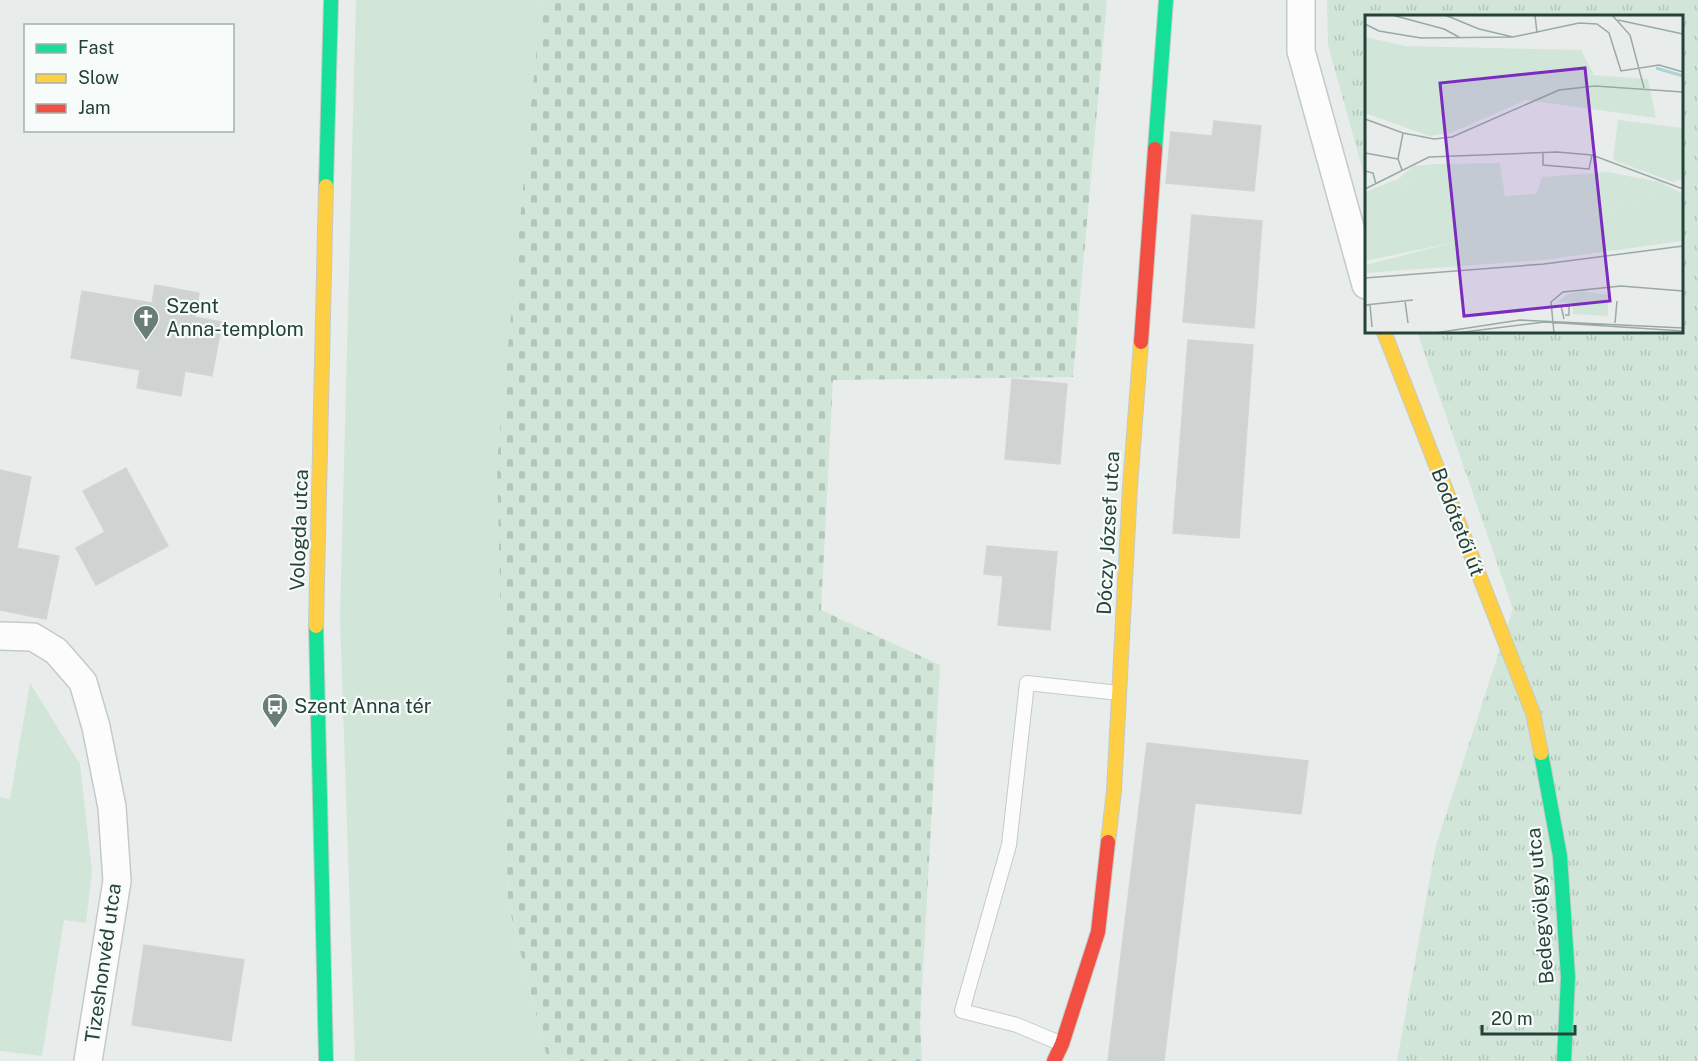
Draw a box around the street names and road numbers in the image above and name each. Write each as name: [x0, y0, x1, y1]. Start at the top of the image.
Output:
street label: Dóczy József utca: [1092, 450, 1124, 616]
street label: Bodótetői út: [1426, 465, 1490, 579]
street label: Vologda utca: [285, 469, 313, 591]
street label: Bedegvölgy utca: [1521, 827, 1559, 985]
street label: Tizeshonvéd utca: [80, 882, 126, 1044]

